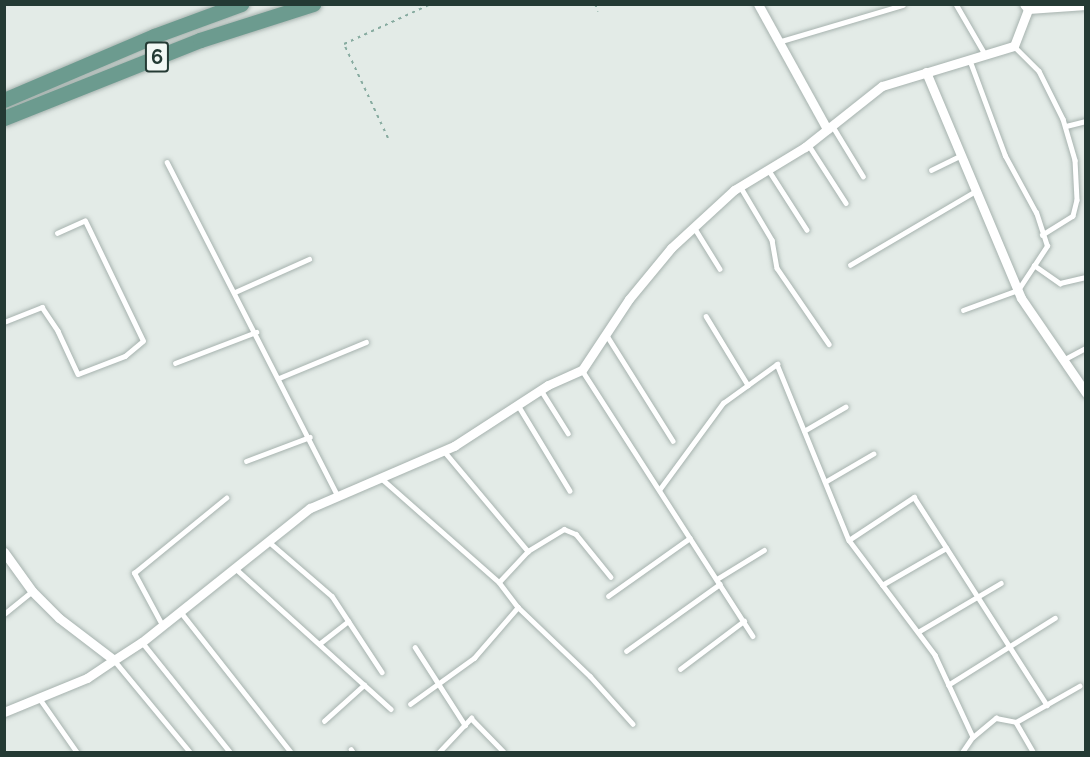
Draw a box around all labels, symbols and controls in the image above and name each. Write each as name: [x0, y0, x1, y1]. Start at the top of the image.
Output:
road number: 6: [144, 40, 170, 74]

